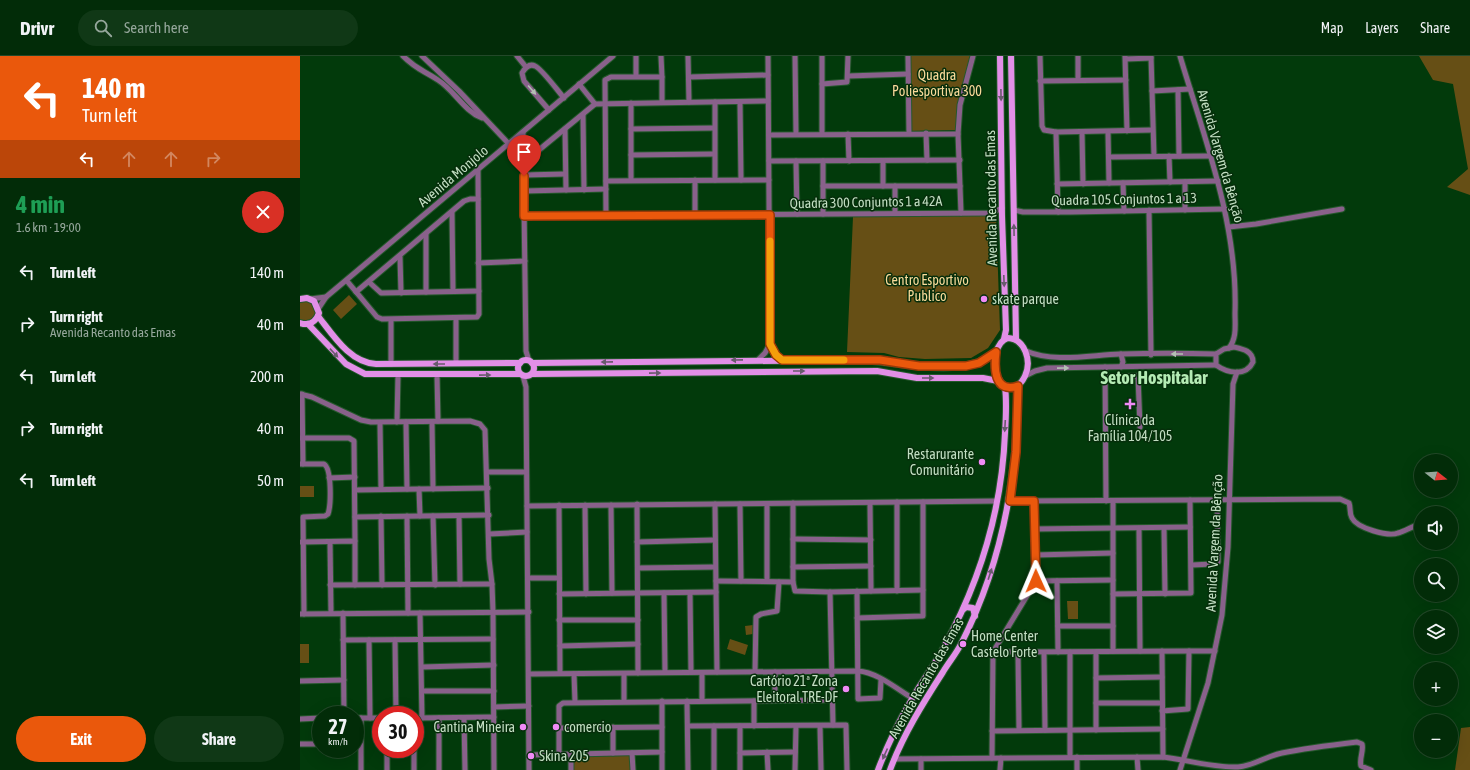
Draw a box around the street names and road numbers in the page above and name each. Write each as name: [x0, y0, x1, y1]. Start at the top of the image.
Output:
street label: Avenida Vargem da Bênção: [1194, 88, 1248, 224]
street label: Avenida Recanto das Emas: [982, 130, 1000, 266]
street label: Avenida Monjolo: [415, 142, 491, 210]
street label: Quadra 105 Conjuntos 1 a 13: [1051, 190, 1197, 208]
street label: Quadra 300 Conjuntos 1 a 42A: [789, 193, 943, 211]
street label: Avenida Vargem da Bênção: [1202, 474, 1226, 612]
street label: Avenida Recanto das Emas: [885, 615, 967, 741]

